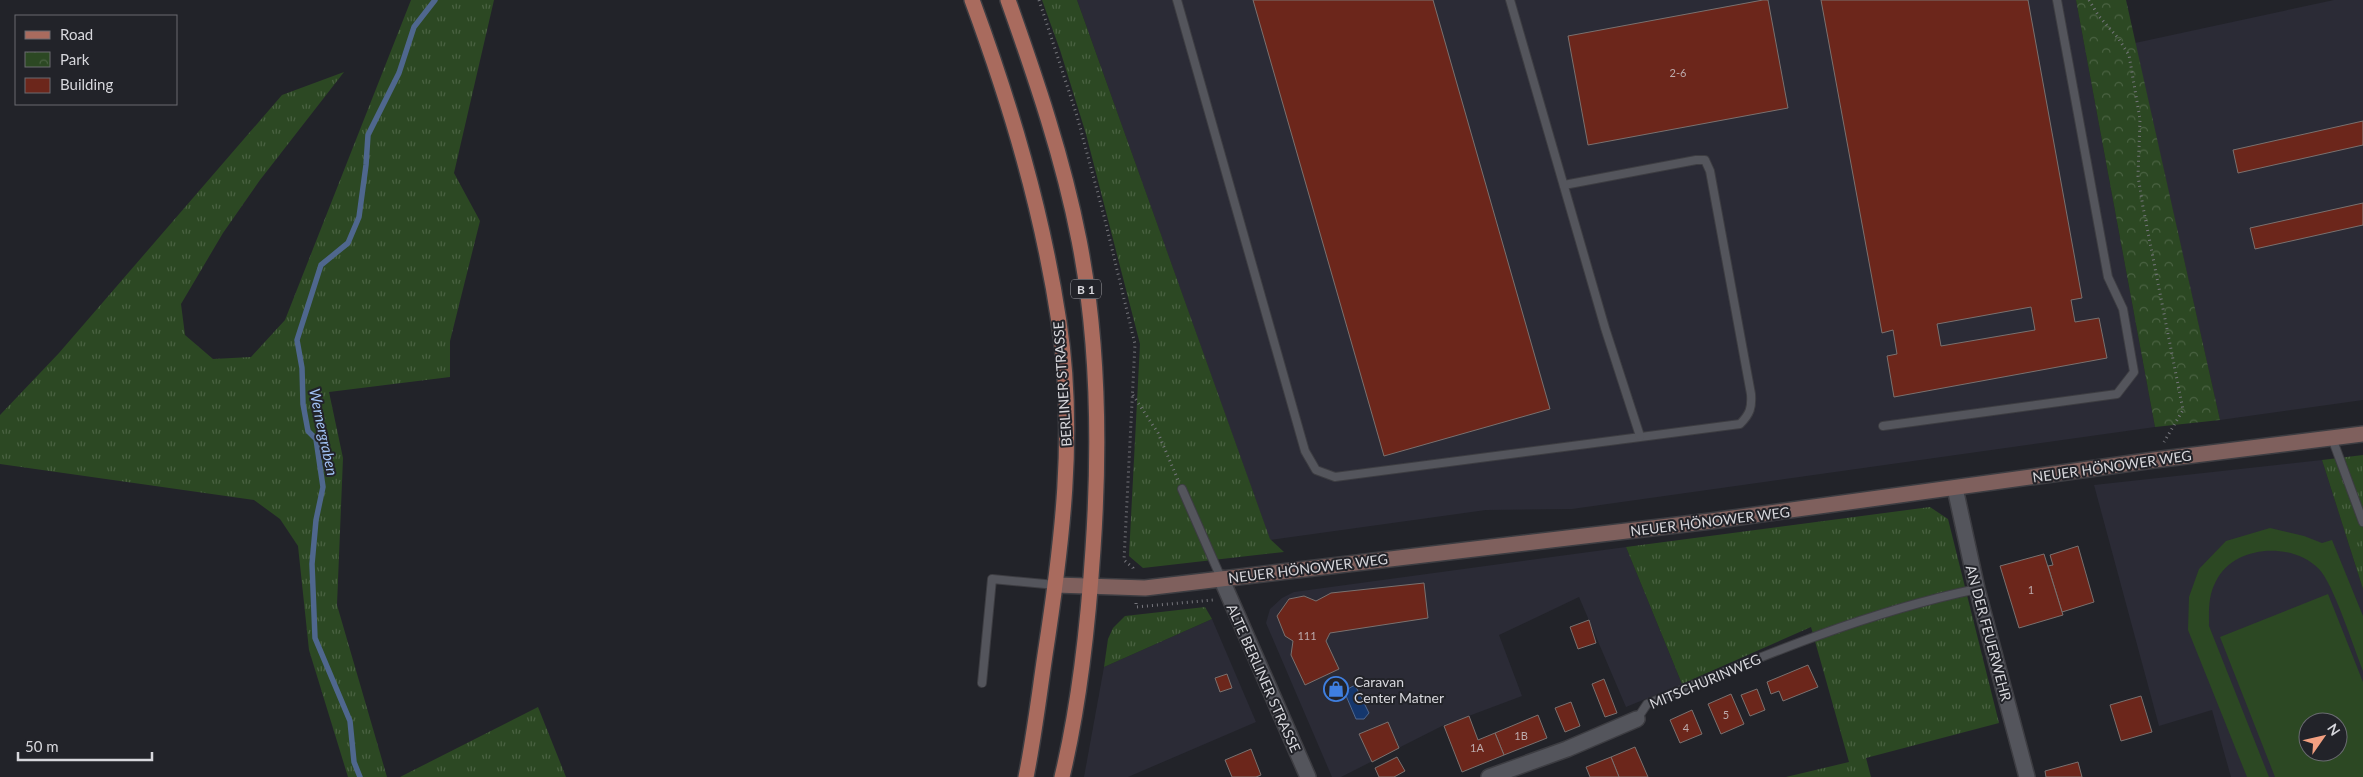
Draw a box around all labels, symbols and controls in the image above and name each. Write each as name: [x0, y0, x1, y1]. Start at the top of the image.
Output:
legend: [15, 15, 178, 105]
text: Road: [60, 25, 93, 43]
text: Park: [60, 50, 90, 68]
house number: 2-6: [1670, 66, 1686, 79]
text: Building: [60, 75, 113, 93]
road number: B 1: [1071, 280, 1101, 298]
street label: BERLINER STRASSE: [1049, 321, 1075, 447]
water label: Wernergraben: [306, 387, 342, 477]
street label: NEUER HÖNOWER WEG: [2031, 446, 2193, 486]
street label: NEUER HÖNOWER WEG: [1629, 503, 1791, 539]
street label: NEUER HÖNOWER WEG: [1227, 550, 1389, 586]
street label: AN DER FEUERWEHR: [1963, 563, 2015, 703]
house number: 1: [2028, 583, 2034, 596]
street label: ALTE BERLINER STRASSE: [1224, 601, 1304, 755]
house number: 111: [1297, 629, 1317, 642]
street label: MITSCHURINWEG: [1647, 650, 1763, 712]
place label: Caravan Center Matner: [1354, 673, 1444, 706]
shop icon: Caravan Center Matner: [1323, 676, 1349, 702]
house number: 5: [1723, 708, 1729, 721]
north arrow: [2298, 712, 2348, 762]
text: N: [2324, 720, 2344, 739]
house number: 4: [1683, 721, 1690, 734]
house number: 1B: [1514, 729, 1528, 742]
scale bar: [18, 730, 151, 762]
text: 50 m: [25, 737, 59, 755]
house number: 1A: [1470, 741, 1484, 754]

